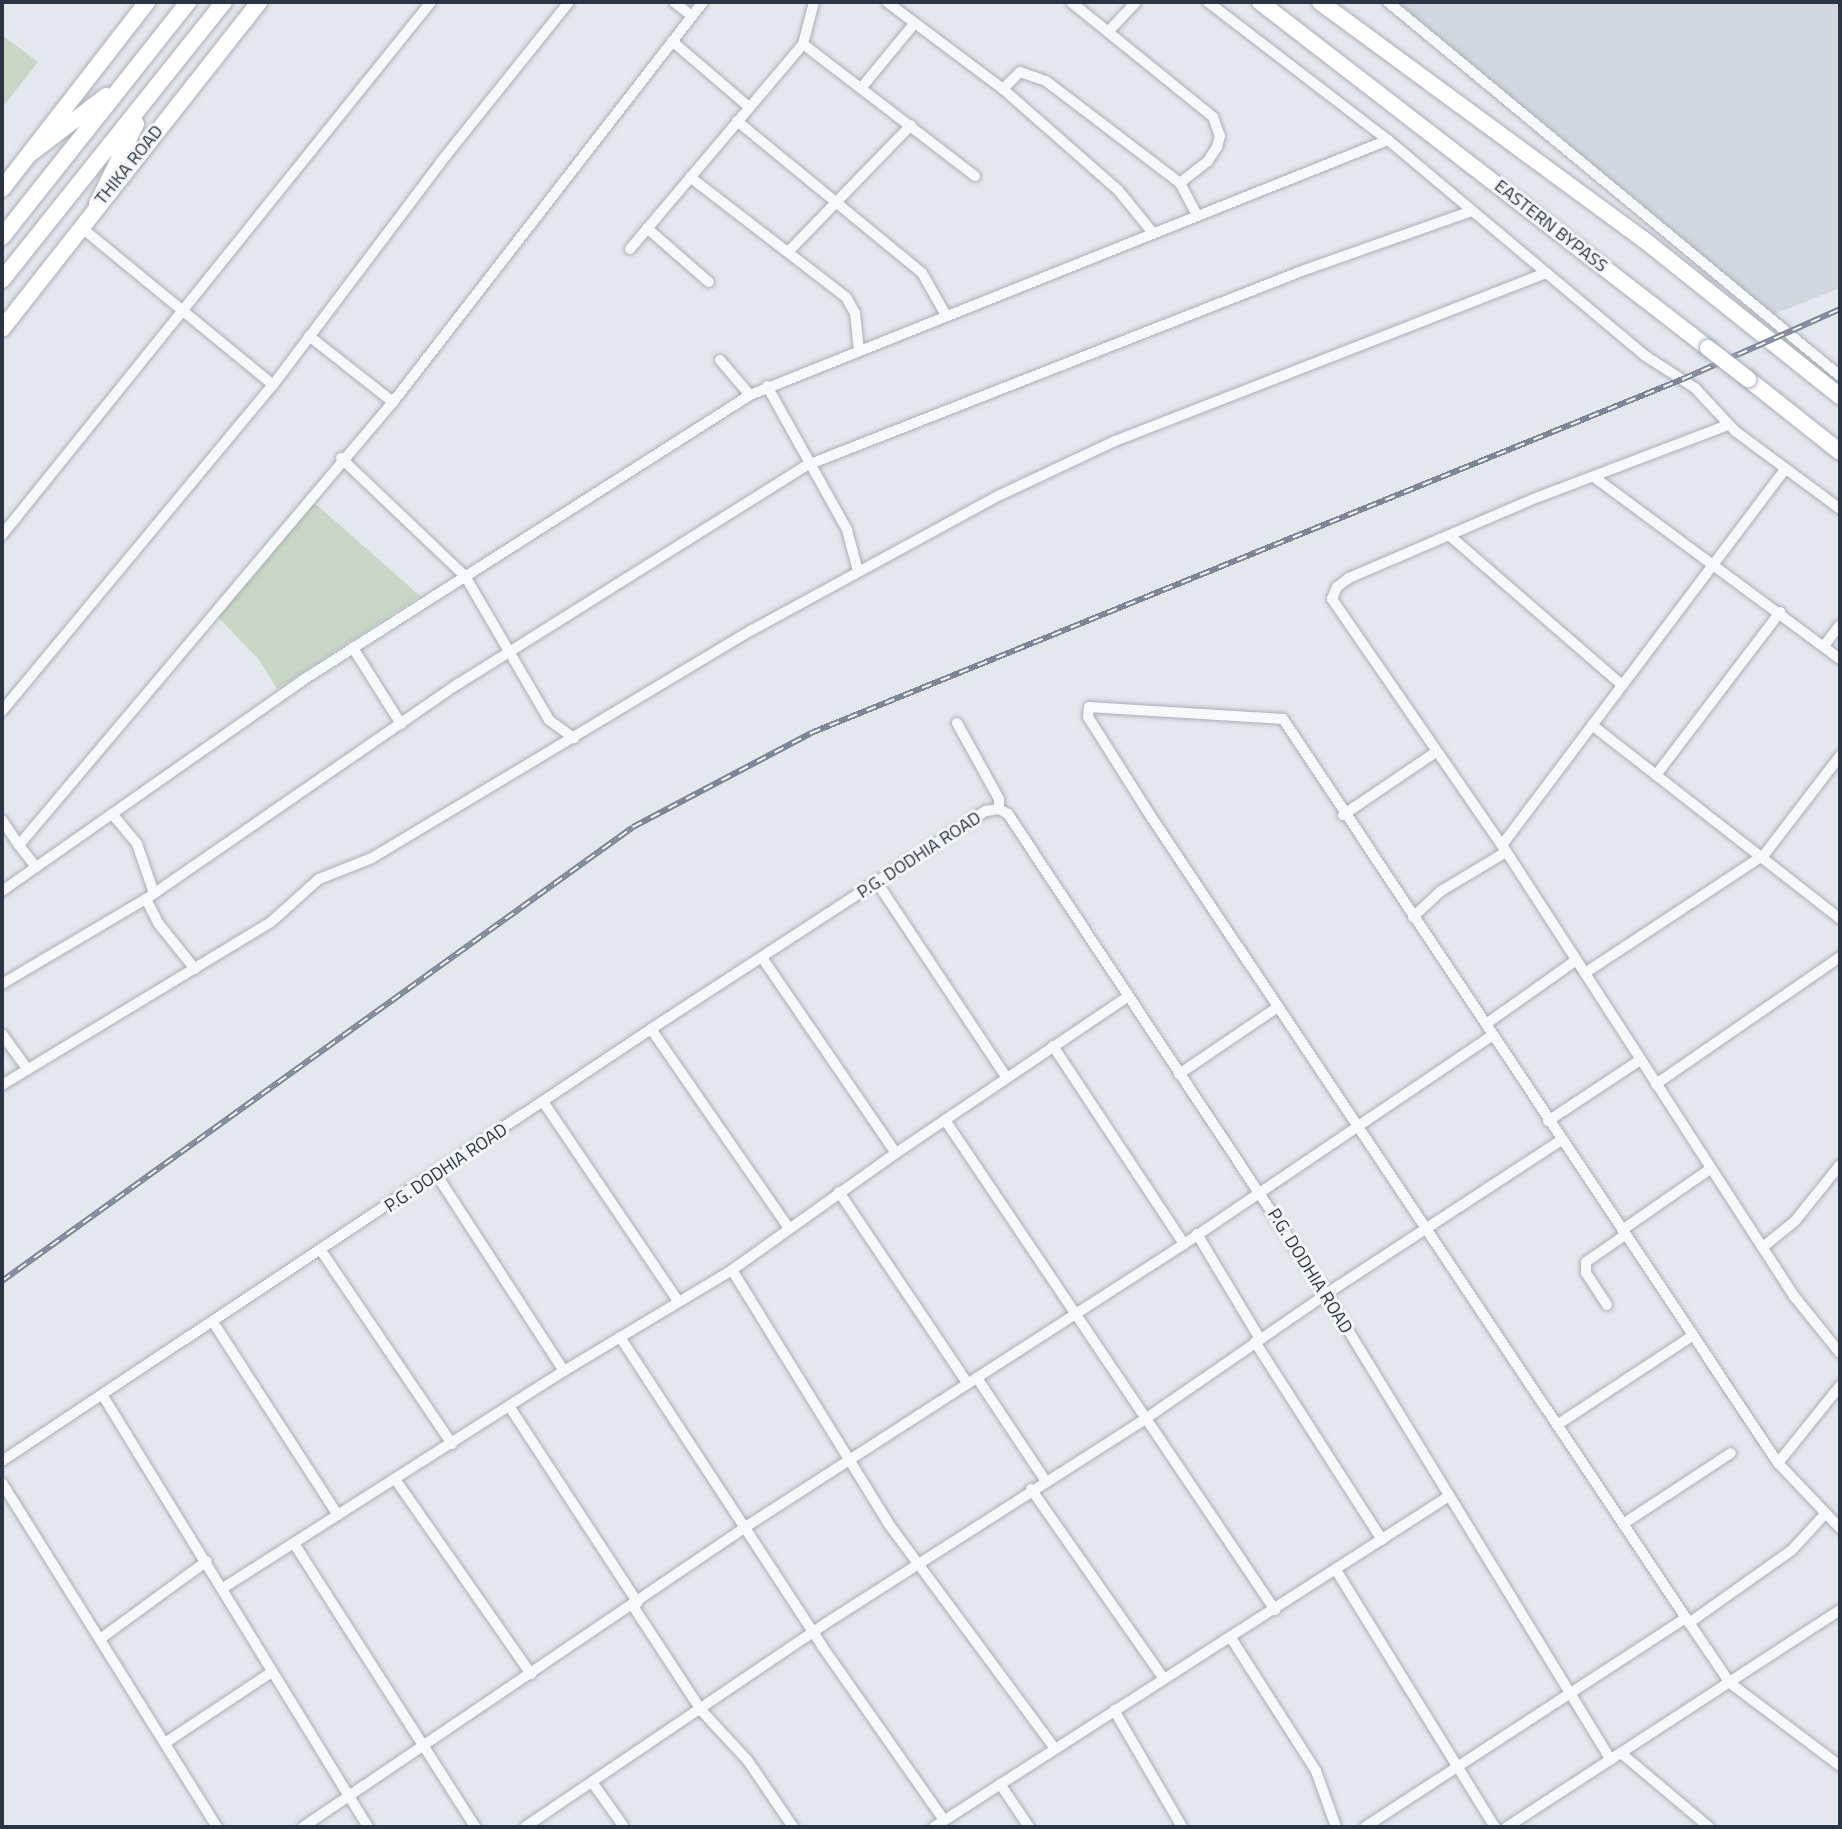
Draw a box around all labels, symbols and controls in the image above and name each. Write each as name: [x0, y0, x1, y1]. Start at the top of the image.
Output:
street label: THIKA ROAD: [90, 121, 168, 209]
street label: EASTERN BYPASS: [1490, 175, 1612, 277]
street label: P.G. DODHIA ROAD: [853, 807, 985, 903]
street label: P.G. DODHIA ROAD: [381, 1119, 511, 1217]
street label: P.G. DODHIA ROAD: [1263, 1205, 1357, 1337]

